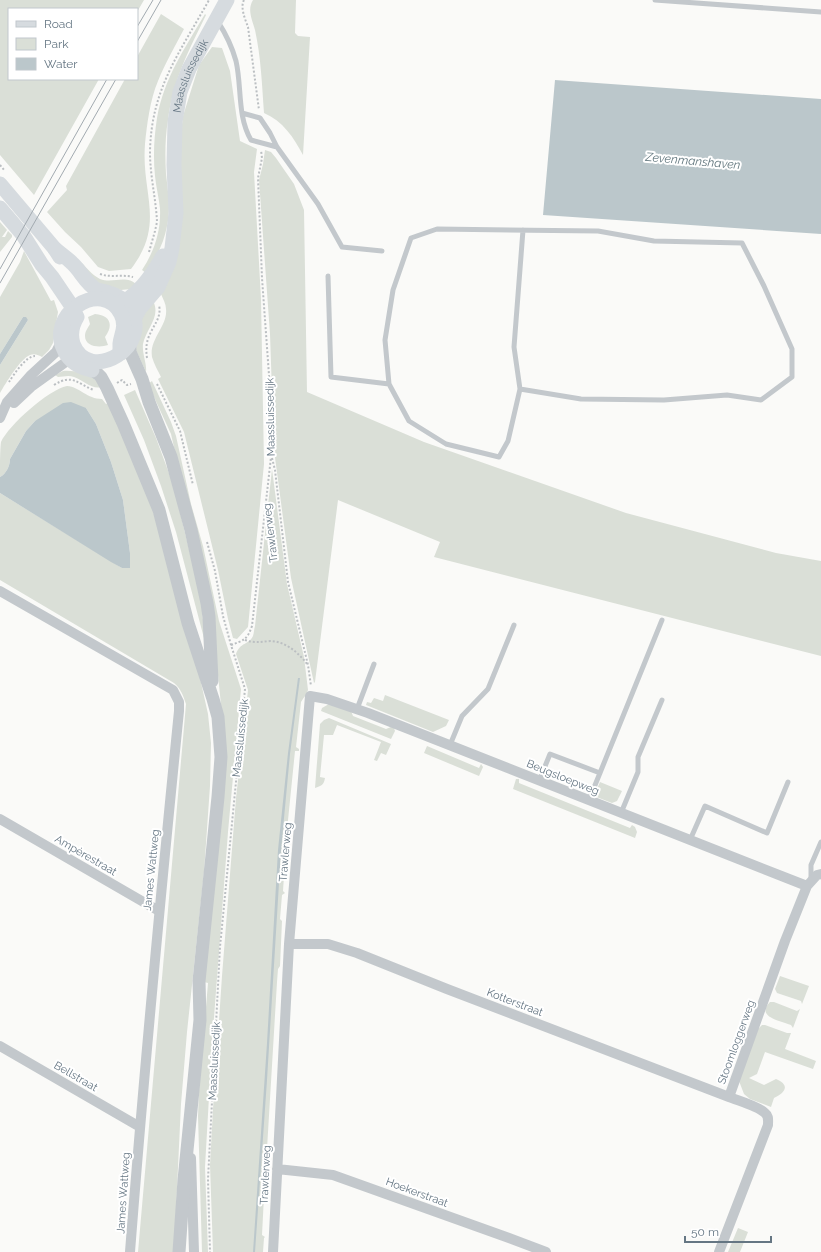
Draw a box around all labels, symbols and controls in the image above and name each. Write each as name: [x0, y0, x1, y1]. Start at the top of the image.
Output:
legend: [8, 8, 138, 80]
text: Road: [44, 17, 73, 31]
text: Park: [44, 37, 69, 51]
street label: Maassluissedijk: [171, 37, 211, 114]
text: Water: [44, 57, 78, 71]
water label: Zevenmanshaven: [644, 150, 741, 172]
street label: Maassluissedijk: [263, 377, 278, 456]
street label: Trawlerweg: [260, 503, 281, 563]
street label: Maassluissedijk: [230, 698, 251, 778]
street label: Beugsloepweg: [525, 757, 601, 798]
street label: Trawlerweg: [276, 822, 295, 882]
street label: James Wattweg: [141, 829, 162, 911]
street label: Ampèrestraat: [52, 832, 119, 879]
street label: Kotterstraat: [485, 986, 545, 1019]
street label: Stoomloggerweg: [715, 998, 758, 1086]
street label: Maassluissedijk: [206, 1021, 223, 1101]
street label: Bellstraat: [52, 1059, 100, 1094]
street label: Trawlerweg: [257, 1145, 274, 1205]
street label: James Wattweg: [114, 1152, 133, 1234]
street label: Hoekerstraat: [384, 1175, 450, 1210]
scale bar: [685, 1218, 771, 1244]
text: 50 m: [691, 1225, 719, 1239]

